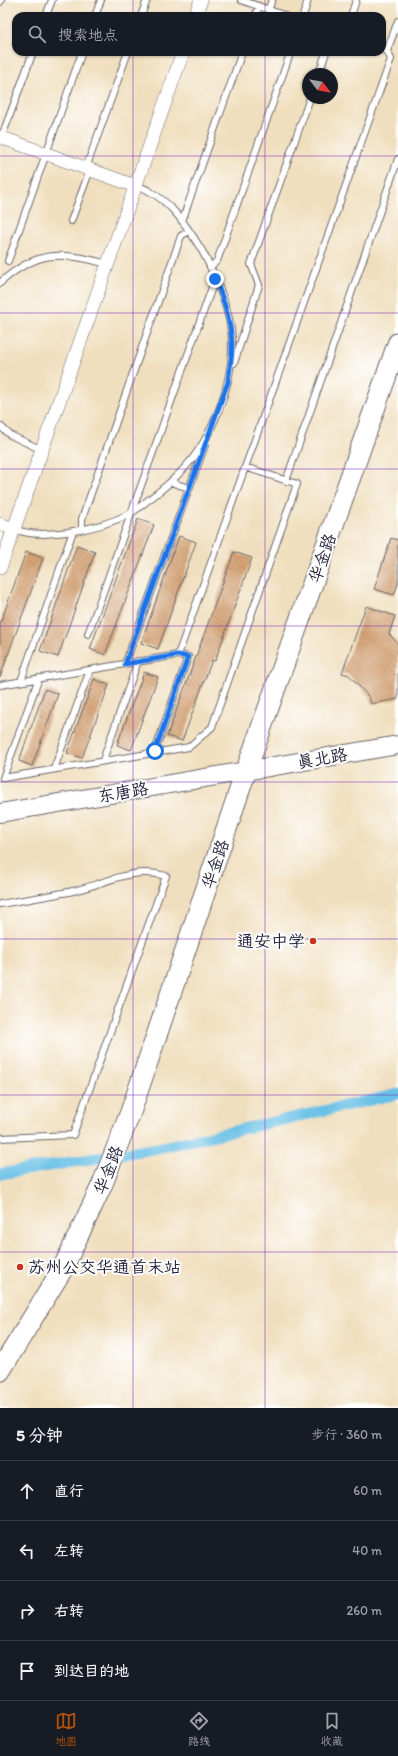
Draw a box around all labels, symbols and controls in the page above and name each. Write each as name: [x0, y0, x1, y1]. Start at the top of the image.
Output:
search box: [12, 12, 386, 56]
icon: search: [26, 23, 48, 45]
text: 搜索地点: [58, 26, 118, 44]
north arrow: [302, 68, 338, 104]
route end: [206, 270, 224, 288]
street label: 华金路: [304, 531, 340, 585]
route start: [146, 742, 164, 760]
street label: 真北路: [295, 744, 349, 772]
street label: 东唐路: [96, 778, 150, 806]
street label: 华金路: [197, 837, 233, 891]
place label: 通安中学: [237, 931, 305, 951]
marker: 通安中学: [308, 936, 318, 946]
street label: 华金路: [89, 1143, 127, 1197]
place label: 苏州公交华通首末站: [28, 1257, 181, 1277]
marker: 苏州公交华通首末站: [15, 1262, 25, 1272]
text: 5 分钟: [16, 1425, 63, 1445]
text: 步行 · 360 m: [311, 1427, 382, 1442]
icon: ahead: [16, 1480, 38, 1502]
text: 直行: [54, 1482, 84, 1500]
text: 60 m: [353, 1483, 382, 1498]
icon: left: [16, 1540, 38, 1562]
text: 左转: [54, 1542, 84, 1560]
text: 40 m: [352, 1543, 382, 1558]
icon: right: [16, 1600, 38, 1622]
text: 右转: [54, 1602, 84, 1620]
text: 260 m: [346, 1603, 382, 1618]
icon: arrive: [16, 1660, 38, 1682]
text: 到达目的地: [54, 1662, 129, 1680]
tab: 地图: [55, 1710, 77, 1748]
tab: 路线: [188, 1710, 210, 1748]
tab: 收藏: [321, 1710, 343, 1748]

